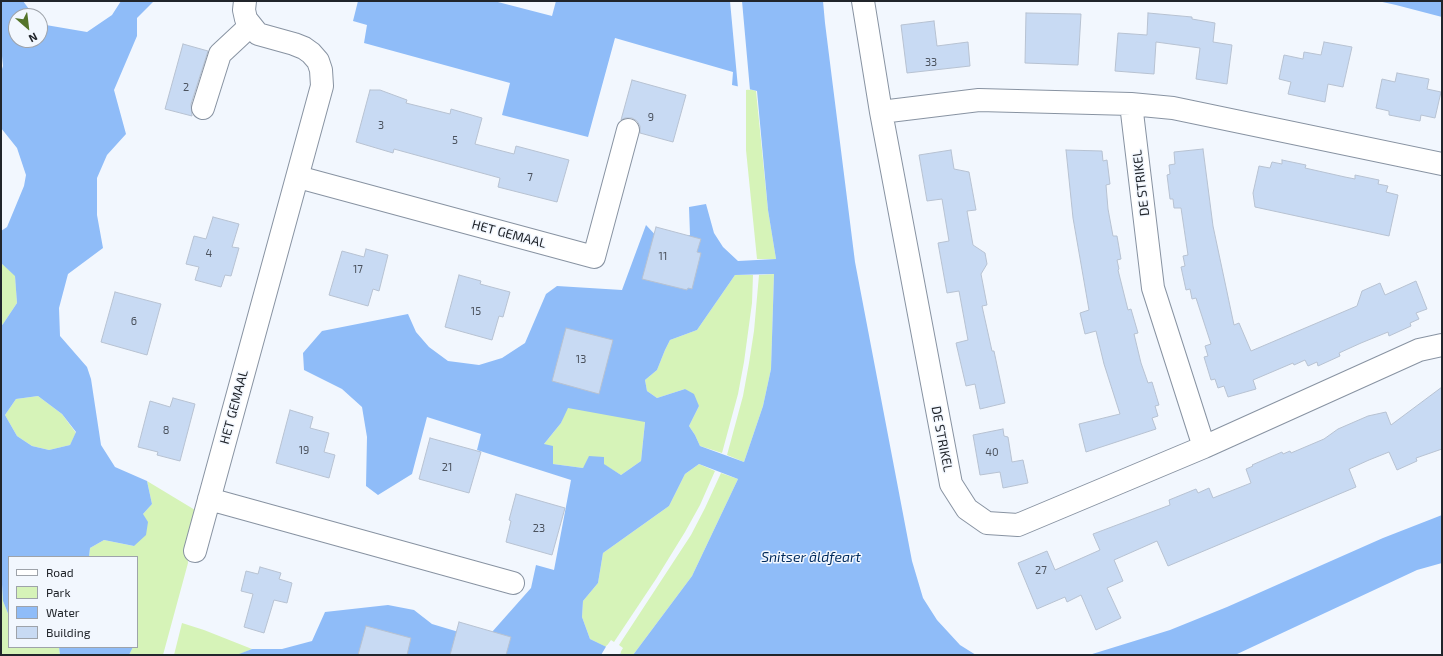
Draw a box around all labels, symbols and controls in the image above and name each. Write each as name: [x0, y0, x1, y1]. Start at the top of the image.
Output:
north arrow: [8, 8, 48, 48]
text: N: [27, 31, 40, 46]
house number: 33: [925, 55, 937, 69]
house number: 2: [183, 80, 189, 94]
house number: 9: [648, 110, 654, 124]
house number: 3: [378, 118, 384, 132]
house number: 5: [452, 133, 458, 147]
street label: DE STRIKEL: [1129, 149, 1153, 217]
house number: 7: [527, 170, 533, 184]
street label: HET GEMAAL: [470, 217, 548, 251]
house number: 4: [206, 246, 212, 260]
house number: 11: [659, 249, 667, 263]
house number: 17: [353, 262, 363, 276]
house number: 15: [471, 304, 481, 318]
house number: 6: [131, 314, 137, 328]
house number: 13: [576, 352, 586, 366]
street label: HET GEMAAL: [217, 368, 251, 446]
street label: DE STRIKEL: [928, 405, 956, 473]
house number: 8: [163, 423, 169, 437]
house number: 19: [299, 443, 309, 457]
house number: 40: [985, 445, 999, 459]
house number: 21: [442, 460, 452, 474]
house number: 23: [533, 521, 545, 535]
water label: Snitser âldfeart: [761, 549, 861, 565]
legend: [8, 556, 138, 648]
house number: 27: [1035, 563, 1047, 577]
text: Road: [46, 565, 74, 579]
text: Park: [46, 585, 71, 599]
text: Water: [46, 605, 80, 619]
text: Building: [46, 625, 90, 639]

